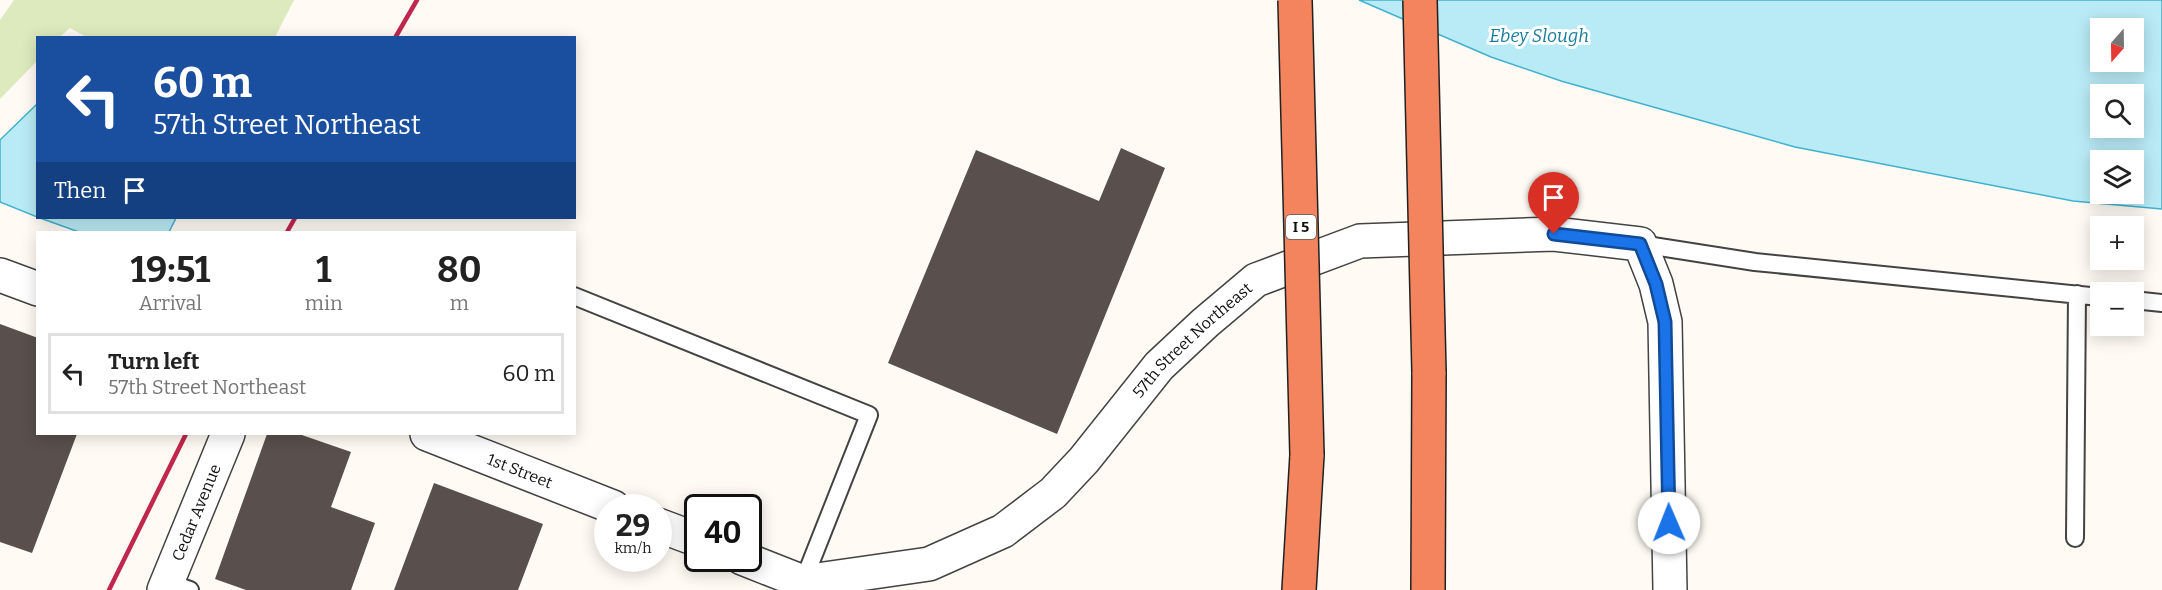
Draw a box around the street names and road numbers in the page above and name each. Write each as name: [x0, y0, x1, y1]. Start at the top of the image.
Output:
road number: I 5: [1286, 215, 1316, 239]
street label: 57th Street Northeast: [1129, 278, 1256, 402]
street label: 1st Street: [485, 450, 555, 492]
street label: Cedar Avenue: [168, 461, 225, 564]

